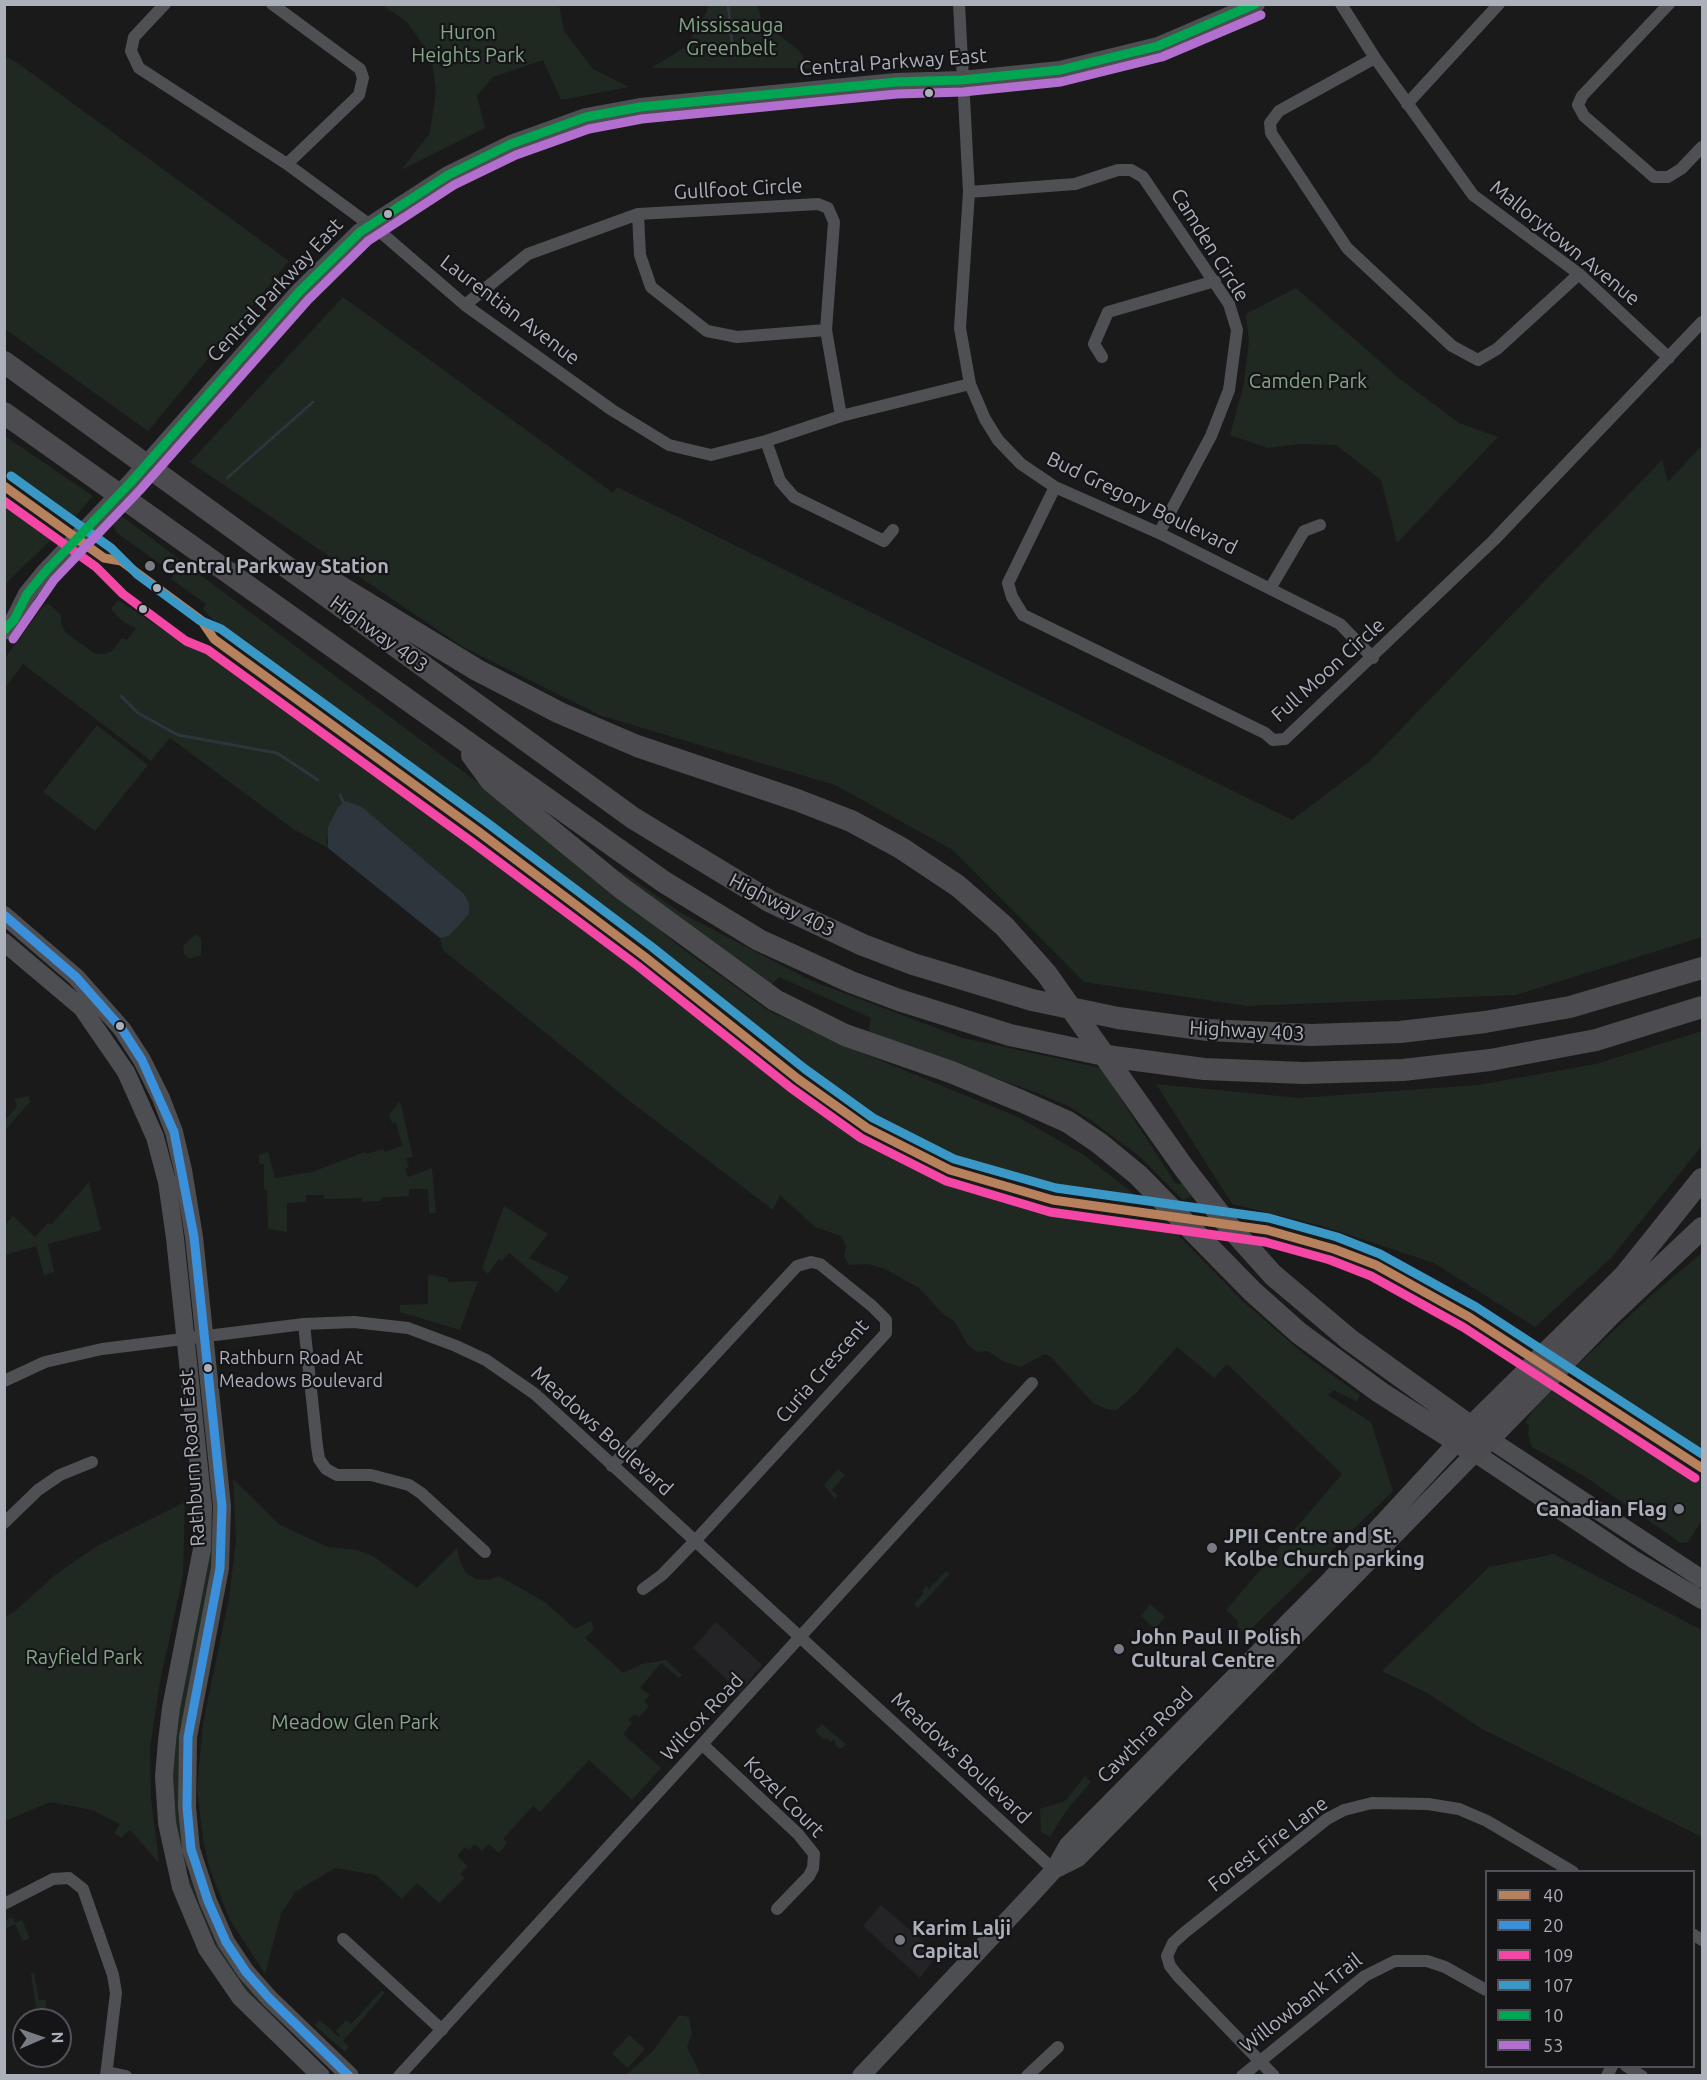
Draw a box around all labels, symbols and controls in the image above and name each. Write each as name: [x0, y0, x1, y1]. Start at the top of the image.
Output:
park label: Mississauga Greenbelt: [678, 13, 784, 60]
park label: Huron Heights Park: [411, 20, 525, 67]
street label: Central Parkway East: [798, 43, 988, 81]
unlabelled marker: [923, 87, 935, 99]
street label: Gullfoot Circle: [673, 174, 803, 204]
street label: Mallorytown Avenue: [1485, 175, 1645, 311]
street label: Camden Circle: [1166, 184, 1254, 306]
unlabelled marker: [382, 208, 394, 220]
street label: Central Parkway East: [202, 213, 348, 367]
street label: Laurentian Avenue: [436, 250, 584, 370]
park label: Camden Park: [1249, 369, 1367, 393]
street label: Bud Gregory Boulevard: [1043, 446, 1241, 560]
place label: Central Parkway Station: [162, 554, 389, 578]
marker: Central Parkway Station: [143, 559, 157, 573]
unlabelled marker: [151, 582, 163, 594]
street label: Highway 403: [325, 590, 433, 678]
unlabelled marker: [137, 603, 149, 615]
street label: Full Moon Circle: [1267, 613, 1389, 727]
street label: Highway 403: [725, 868, 839, 942]
street label: Highway 403: [1189, 1016, 1305, 1046]
unlabelled marker: [114, 1020, 126, 1032]
street label: Curia Crescent: [770, 1314, 874, 1428]
place label: Rathburn Road At Meadows Boulevard: [219, 1347, 383, 1390]
street label: Meadows Boulevard: [526, 1361, 678, 1501]
marker: Rathburn Road At Meadows Boulevard: [202, 1362, 214, 1374]
street label: Rathburn Road East: [174, 1369, 210, 1547]
place label: Canadian Flag: [1536, 1497, 1667, 1521]
marker: Canadian Flag: [1672, 1502, 1686, 1516]
place label: JPII Centre and St. Kolbe Church parking: [1224, 1524, 1425, 1571]
marker: JPII Centre and St. Kolbe Church parking: [1205, 1541, 1219, 1555]
place label: John Paul II Polish Cultural Centre: [1131, 1625, 1301, 1672]
marker: John Paul II Polish Cultural Centre: [1112, 1642, 1126, 1656]
park label: Rayfield Park: [25, 1645, 143, 1669]
street label: Wilcox Road: [656, 1668, 748, 1766]
street label: Cawthra Road: [1092, 1682, 1198, 1788]
street label: Meadows Boulevard: [886, 1687, 1036, 1829]
park label: Meadow Glen Park: [271, 1710, 439, 1734]
street label: Kozel Court: [739, 1752, 829, 1842]
street label: Forest Fire Lane: [1204, 1791, 1332, 1897]
legend: [1485, 1870, 1695, 2068]
text: 40: [1543, 1885, 1563, 1905]
text: 20: [1543, 1915, 1563, 1935]
place label: Karim Lalji Capital: [912, 1916, 1011, 1963]
marker: Karim Lalji Capital: [893, 1933, 907, 1947]
text: 109: [1543, 1945, 1573, 1965]
street label: Willowbank Trail: [1235, 1948, 1367, 2058]
text: 107: [1543, 1975, 1573, 1995]
text: 10: [1543, 2005, 1563, 2025]
north arrow: [12, 2008, 72, 2068]
text: N: [49, 2031, 67, 2044]
text: 53: [1543, 2035, 1563, 2055]

